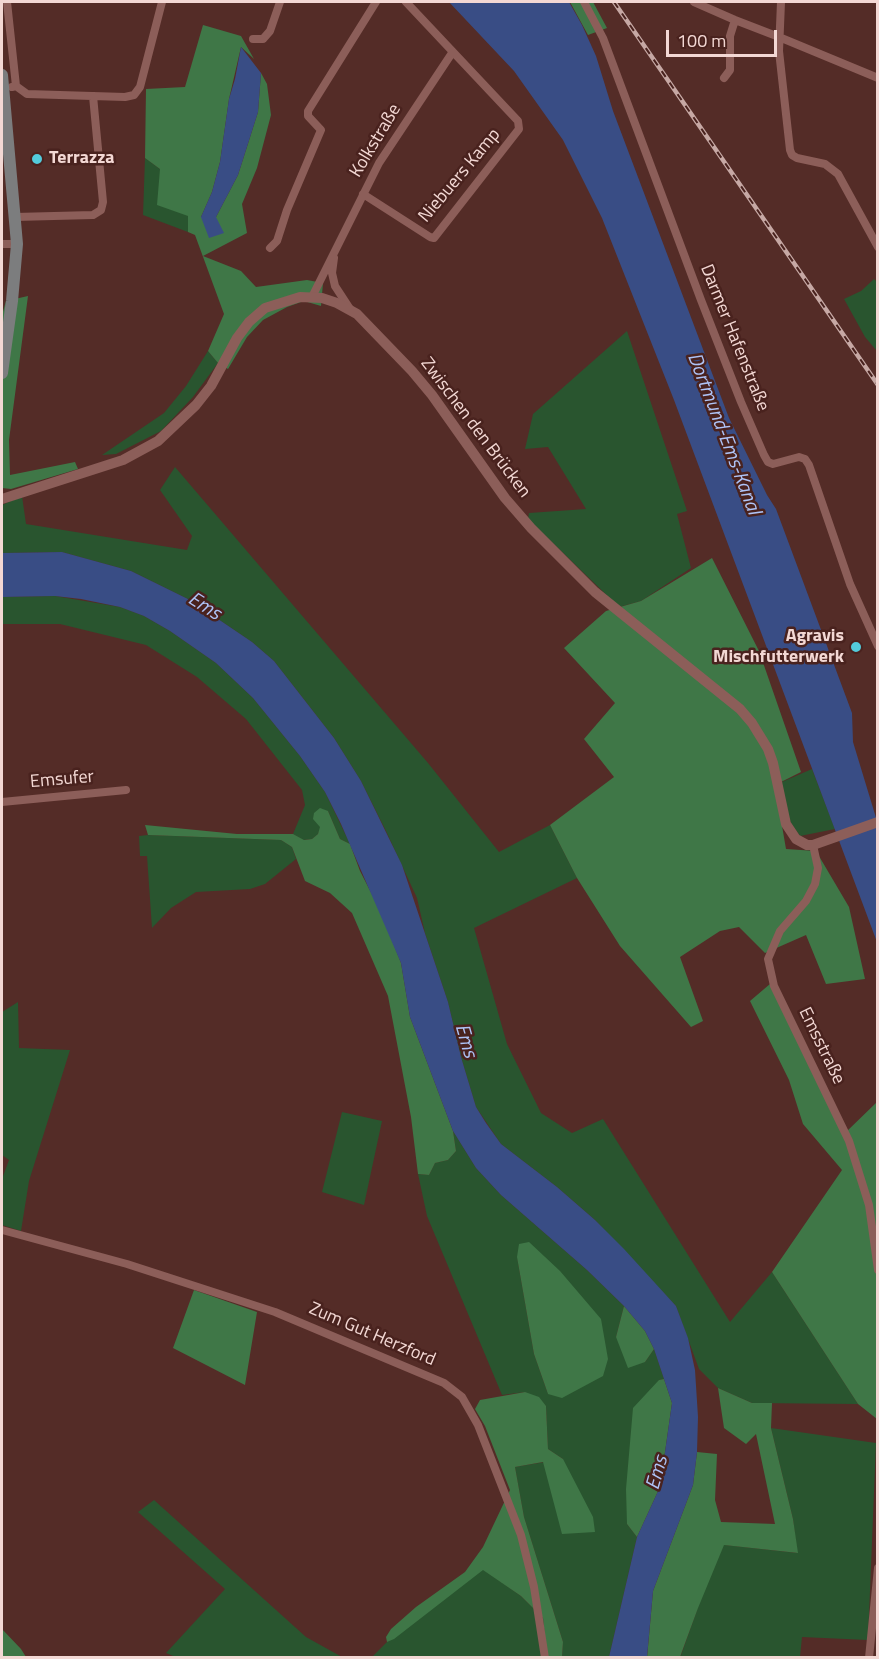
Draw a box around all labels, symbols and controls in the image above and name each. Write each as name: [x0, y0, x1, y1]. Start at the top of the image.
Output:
scale bar: [669, 18, 780, 56]
text: 100 m: [677, 27, 726, 54]
street label: Kolkstraße: [346, 100, 406, 182]
street label: Niebuers Kamp: [415, 125, 505, 227]
place label: Terrazza: [49, 148, 115, 170]
marker: Terrazza: [30, 152, 44, 166]
street label: Darmer Hafenstraße: [695, 262, 773, 414]
water label: Dortmund-Ems-Kanal: [681, 350, 765, 518]
street label: Zwischen den Brücken: [415, 354, 535, 502]
water label: Ems: [183, 588, 225, 626]
place label: Agravis Mischfutterwerk: [713, 626, 844, 668]
marker: Agravis Mischfutterwerk: [849, 640, 863, 654]
street label: Emsufer: [29, 766, 95, 794]
street label: Emsstraße: [793, 1004, 849, 1088]
water label: Ems: [449, 1021, 481, 1061]
street label: Zum Gut Herzford: [305, 1299, 439, 1371]
water label: Ems: [642, 1453, 674, 1493]

